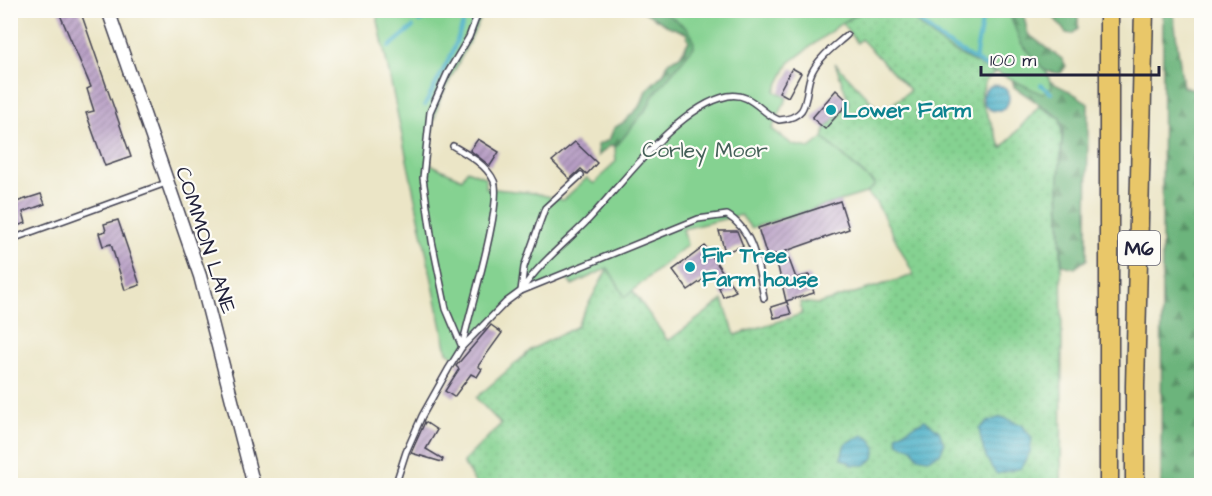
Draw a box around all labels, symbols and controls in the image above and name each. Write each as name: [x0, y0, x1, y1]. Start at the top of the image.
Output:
scale bar: [981, 39, 1160, 77]
text: 100 m: [990, 48, 1036, 73]
place label: Lower Farm: [843, 96, 972, 125]
marker: Lower Farm: [824, 103, 838, 117]
park label: Corley Moor: [642, 136, 768, 167]
street label: COMMON LANE: [168, 163, 243, 318]
road number: M6: [1118, 231, 1160, 265]
place label: Fir Tree Farm house: [702, 241, 819, 294]
marker: Fir Tree Farm house: [683, 260, 697, 274]

